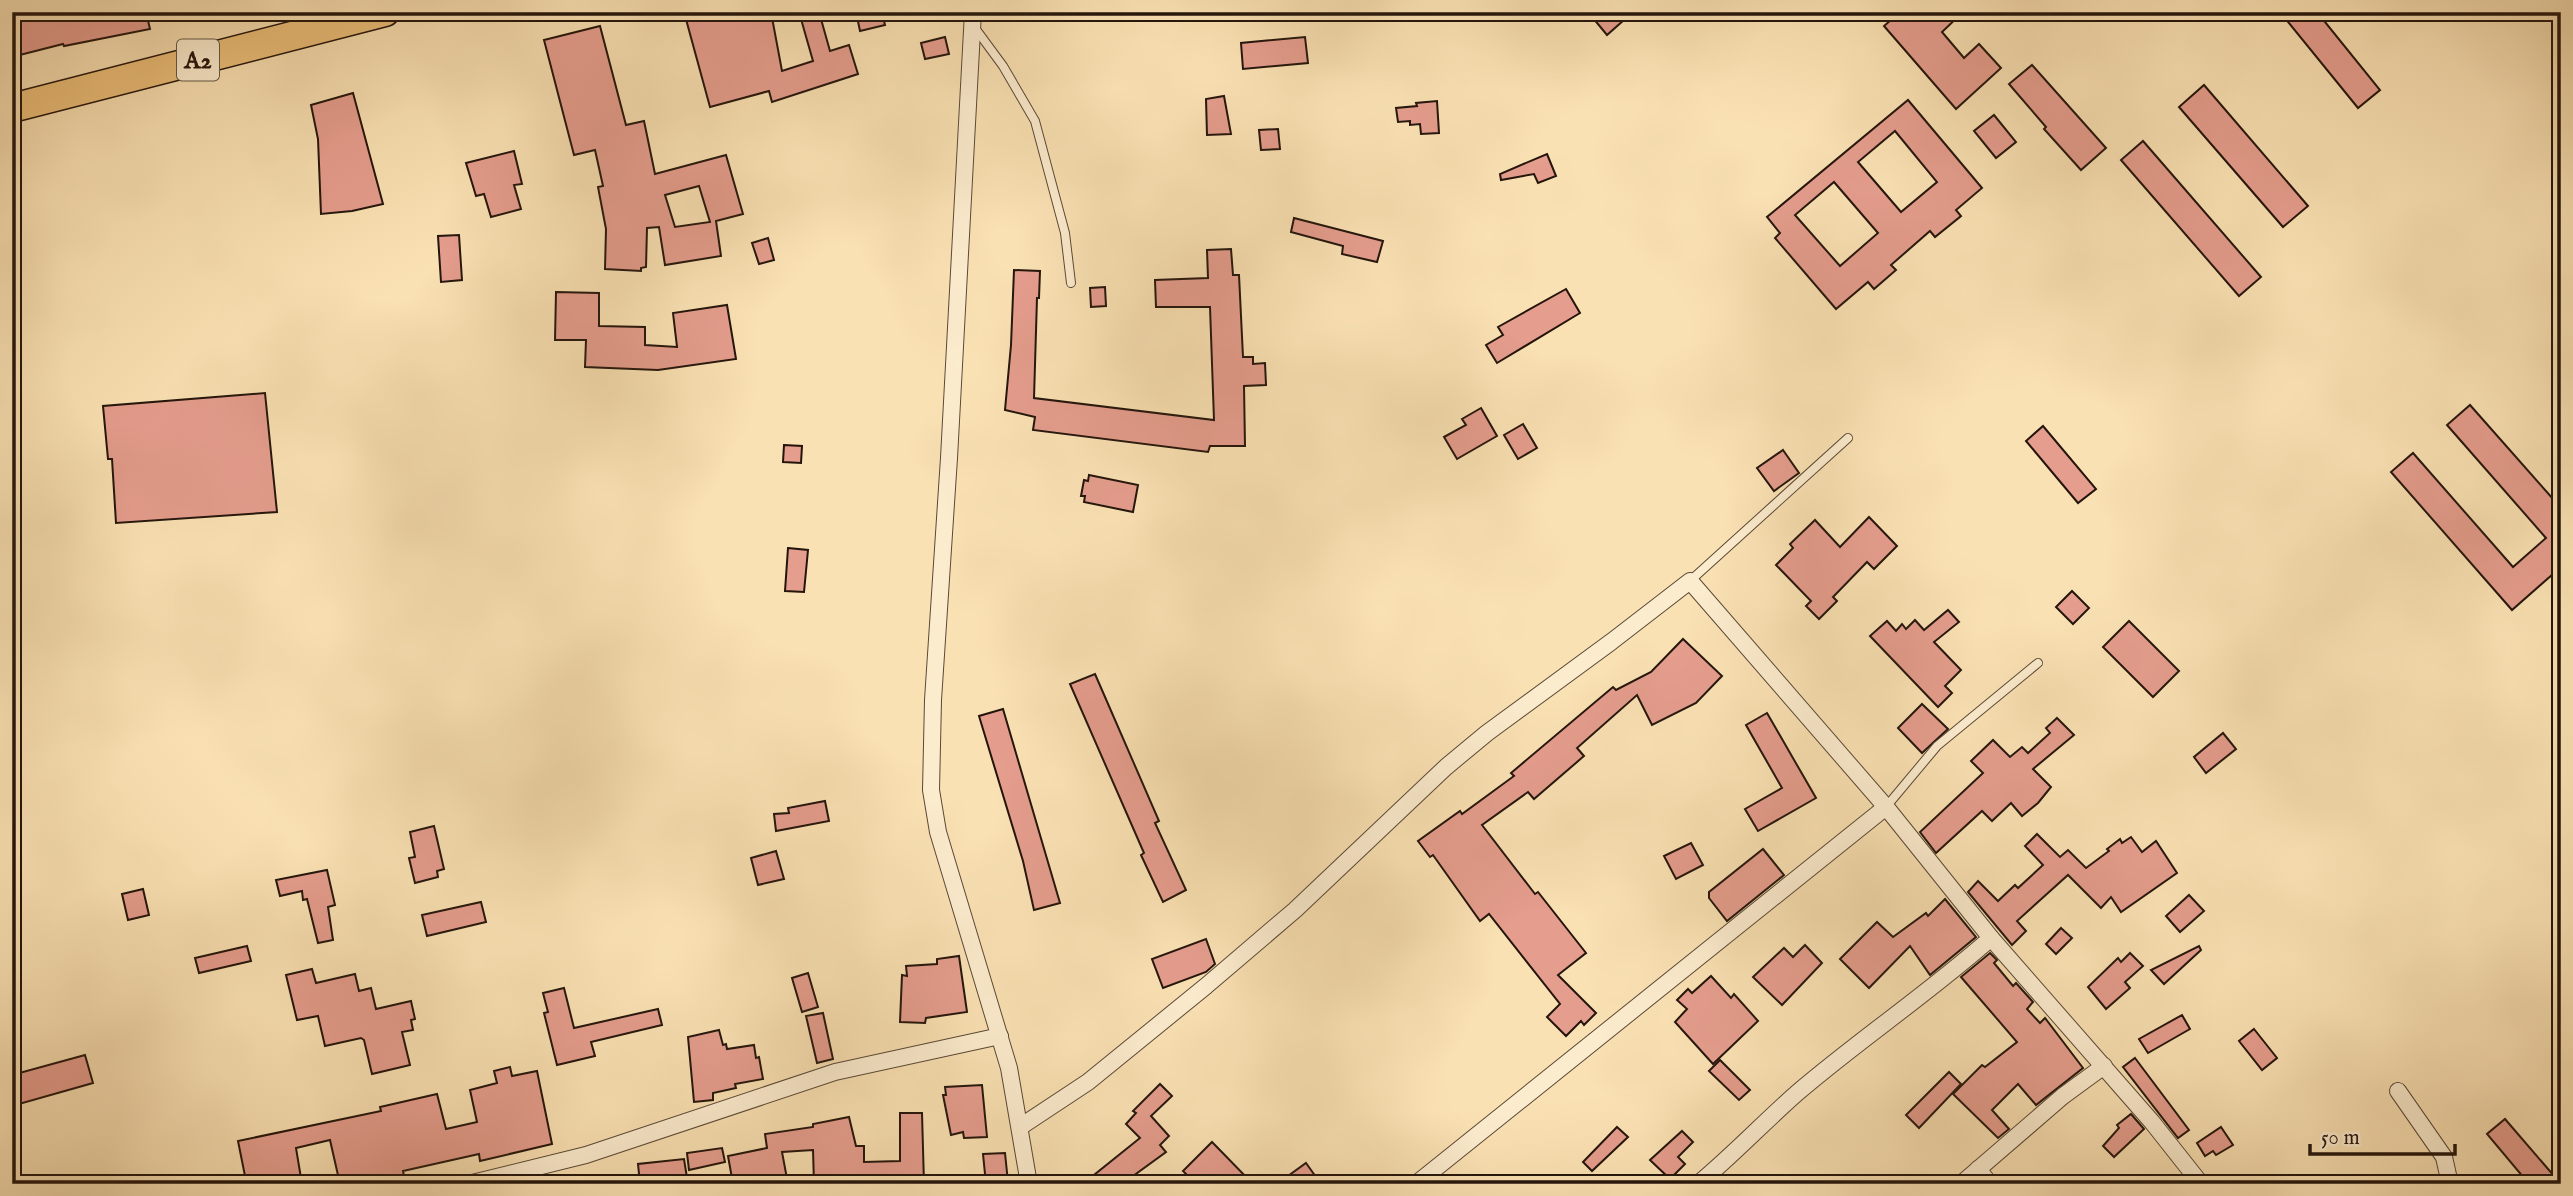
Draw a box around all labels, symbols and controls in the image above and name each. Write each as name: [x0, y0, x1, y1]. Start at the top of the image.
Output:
road number: A2: [177, 40, 219, 80]
scale bar: [2310, 1112, 2456, 1156]
text: 50 m: [2321, 1125, 2360, 1152]

